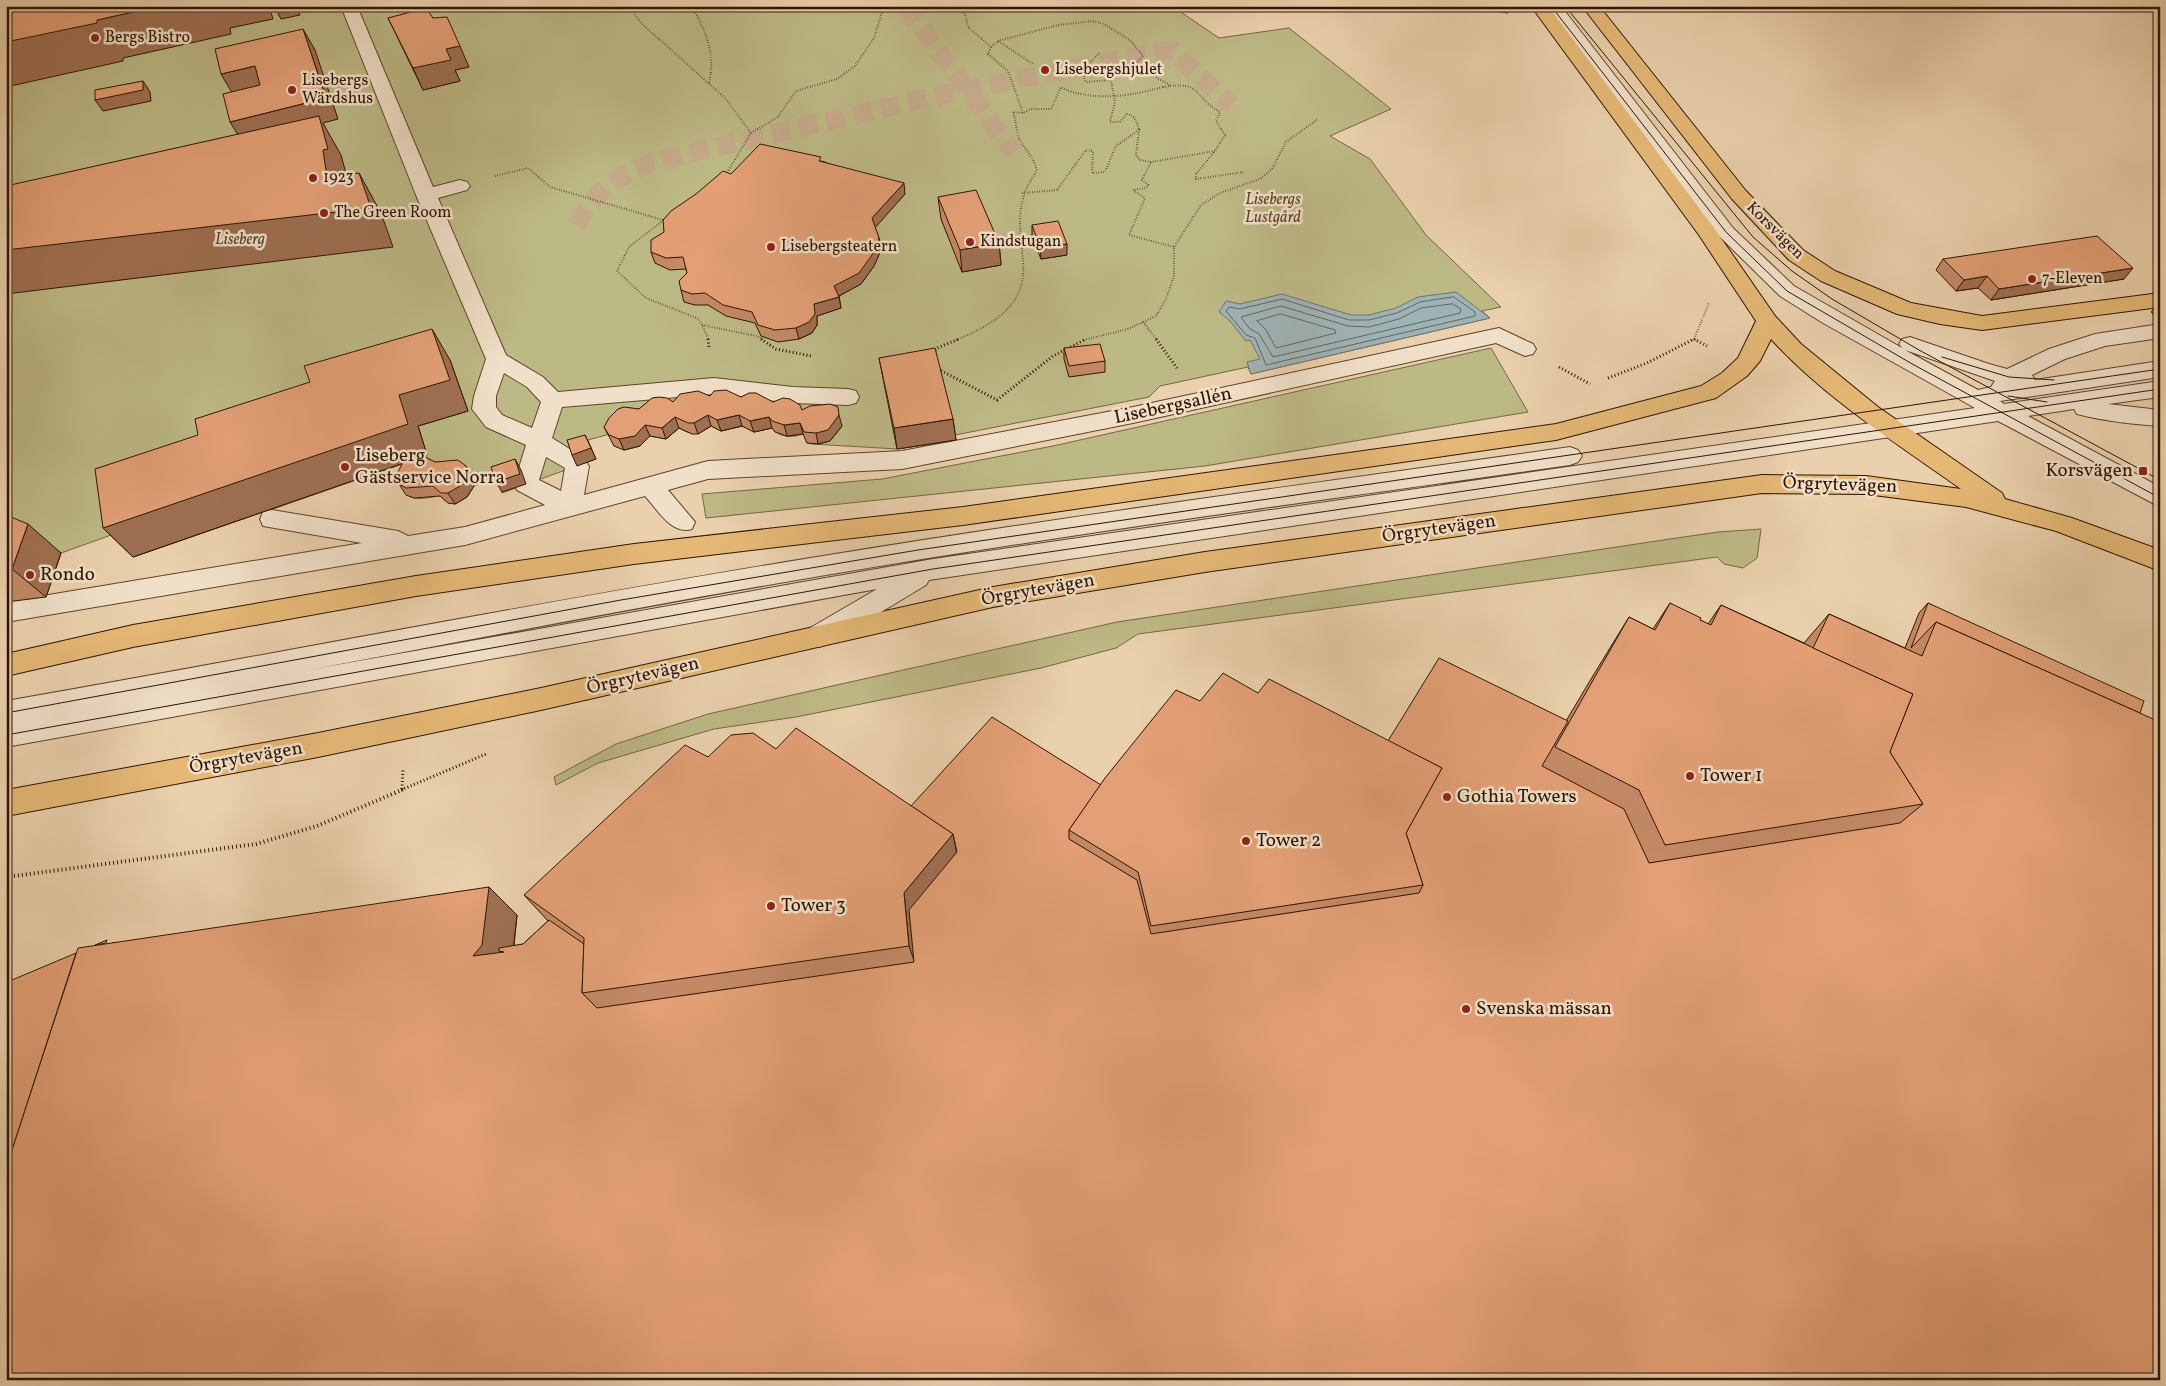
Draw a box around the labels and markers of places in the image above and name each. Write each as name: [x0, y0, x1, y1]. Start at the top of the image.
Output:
place label: Bergs Bistro: [105, 27, 190, 49]
marker: Bergs Bistro: [89, 32, 101, 44]
place label: Lisebergshjulet: [1055, 59, 1163, 81]
marker: Lisebergshjulet: [1039, 64, 1051, 76]
place label: Lisebergs Wärdshus: [302, 70, 373, 110]
marker: Lisebergs Wärdshus: [286, 84, 298, 96]
place label: 1923: [323, 167, 354, 189]
marker: 1923: [307, 172, 319, 184]
place label: The Green Room: [334, 202, 452, 224]
marker: The Green Room: [318, 207, 330, 219]
place label: Kindstugan: [980, 231, 1061, 253]
place label: Lisebergsteatern: [781, 236, 897, 258]
marker: Kindstugan: [964, 236, 976, 248]
marker: Lisebergsteatern: [765, 241, 777, 253]
place label: 7-Eleven: [2042, 268, 2103, 290]
marker: 7-Eleven: [2026, 273, 2038, 285]
place label: Liseberg Gästservice Norra: [355, 443, 505, 491]
place label: Korsvägen: [2046, 458, 2133, 484]
marker: Liseberg Gästservice Norra: [339, 461, 351, 473]
marker: Korsvägen: [2137, 465, 2149, 477]
place label: Rondo: [40, 562, 95, 588]
marker: Rondo: [24, 569, 36, 581]
place label: Tower 1: [1700, 763, 1762, 789]
marker: Tower 1: [1684, 770, 1696, 782]
place label: Gothia Towers: [1457, 784, 1577, 810]
marker: Gothia Towers: [1441, 791, 1453, 803]
place label: Tower 2: [1256, 828, 1321, 854]
marker: Tower 2: [1240, 835, 1252, 847]
place label: Tower 3: [781, 893, 846, 919]
marker: Tower 3: [765, 900, 777, 912]
place label: Svenska mässan: [1476, 996, 1612, 1022]
marker: Svenska mässan: [1460, 1003, 1472, 1015]

